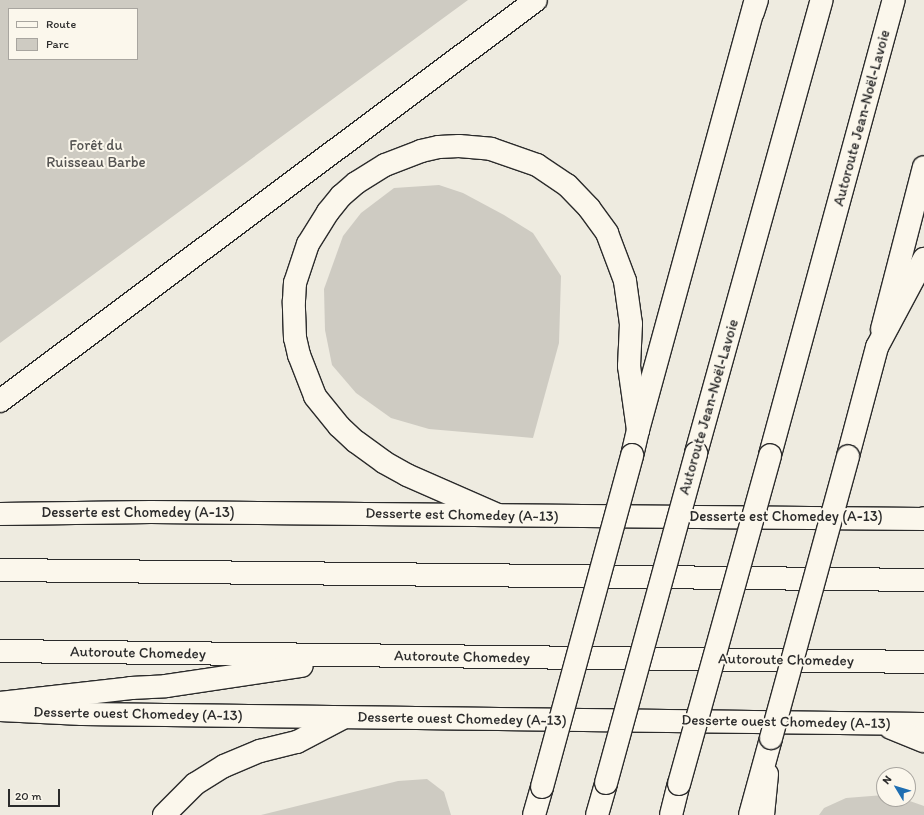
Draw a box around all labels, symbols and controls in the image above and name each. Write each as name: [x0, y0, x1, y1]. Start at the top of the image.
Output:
legend: [8, 8, 138, 60]
text: Route: [46, 17, 76, 31]
street label: Autoroute Jean-Noël-Lavoie: [830, 28, 894, 208]
text: Parc: [46, 37, 69, 51]
park label: Forêt du Ruisseau Barbe: [46, 136, 146, 171]
street label: Autoroute Jean-Noël-Lavoie: [675, 317, 743, 497]
street label: Desserte est Chomedey (A-13): [41, 504, 235, 522]
street label: Desserte est Chomedey (A-13): [365, 504, 559, 526]
street label: Desserte est Chomedey (A-13): [689, 508, 883, 526]
street label: Autoroute Chomedey: [70, 643, 206, 663]
street label: Autoroute Chomedey: [394, 647, 530, 667]
street label: Autoroute Chomedey: [718, 650, 854, 670]
street label: Desserte ouest Chomedey (A-13): [33, 703, 243, 725]
street label: Desserte ouest Chomedey (A-13): [357, 708, 567, 730]
street label: Desserte ouest Chomedey (A-13): [681, 711, 891, 733]
north arrow: [876, 767, 916, 807]
text: N: [880, 773, 894, 787]
scale bar: [10, 781, 62, 807]
text: 20 m: [15, 789, 42, 803]

